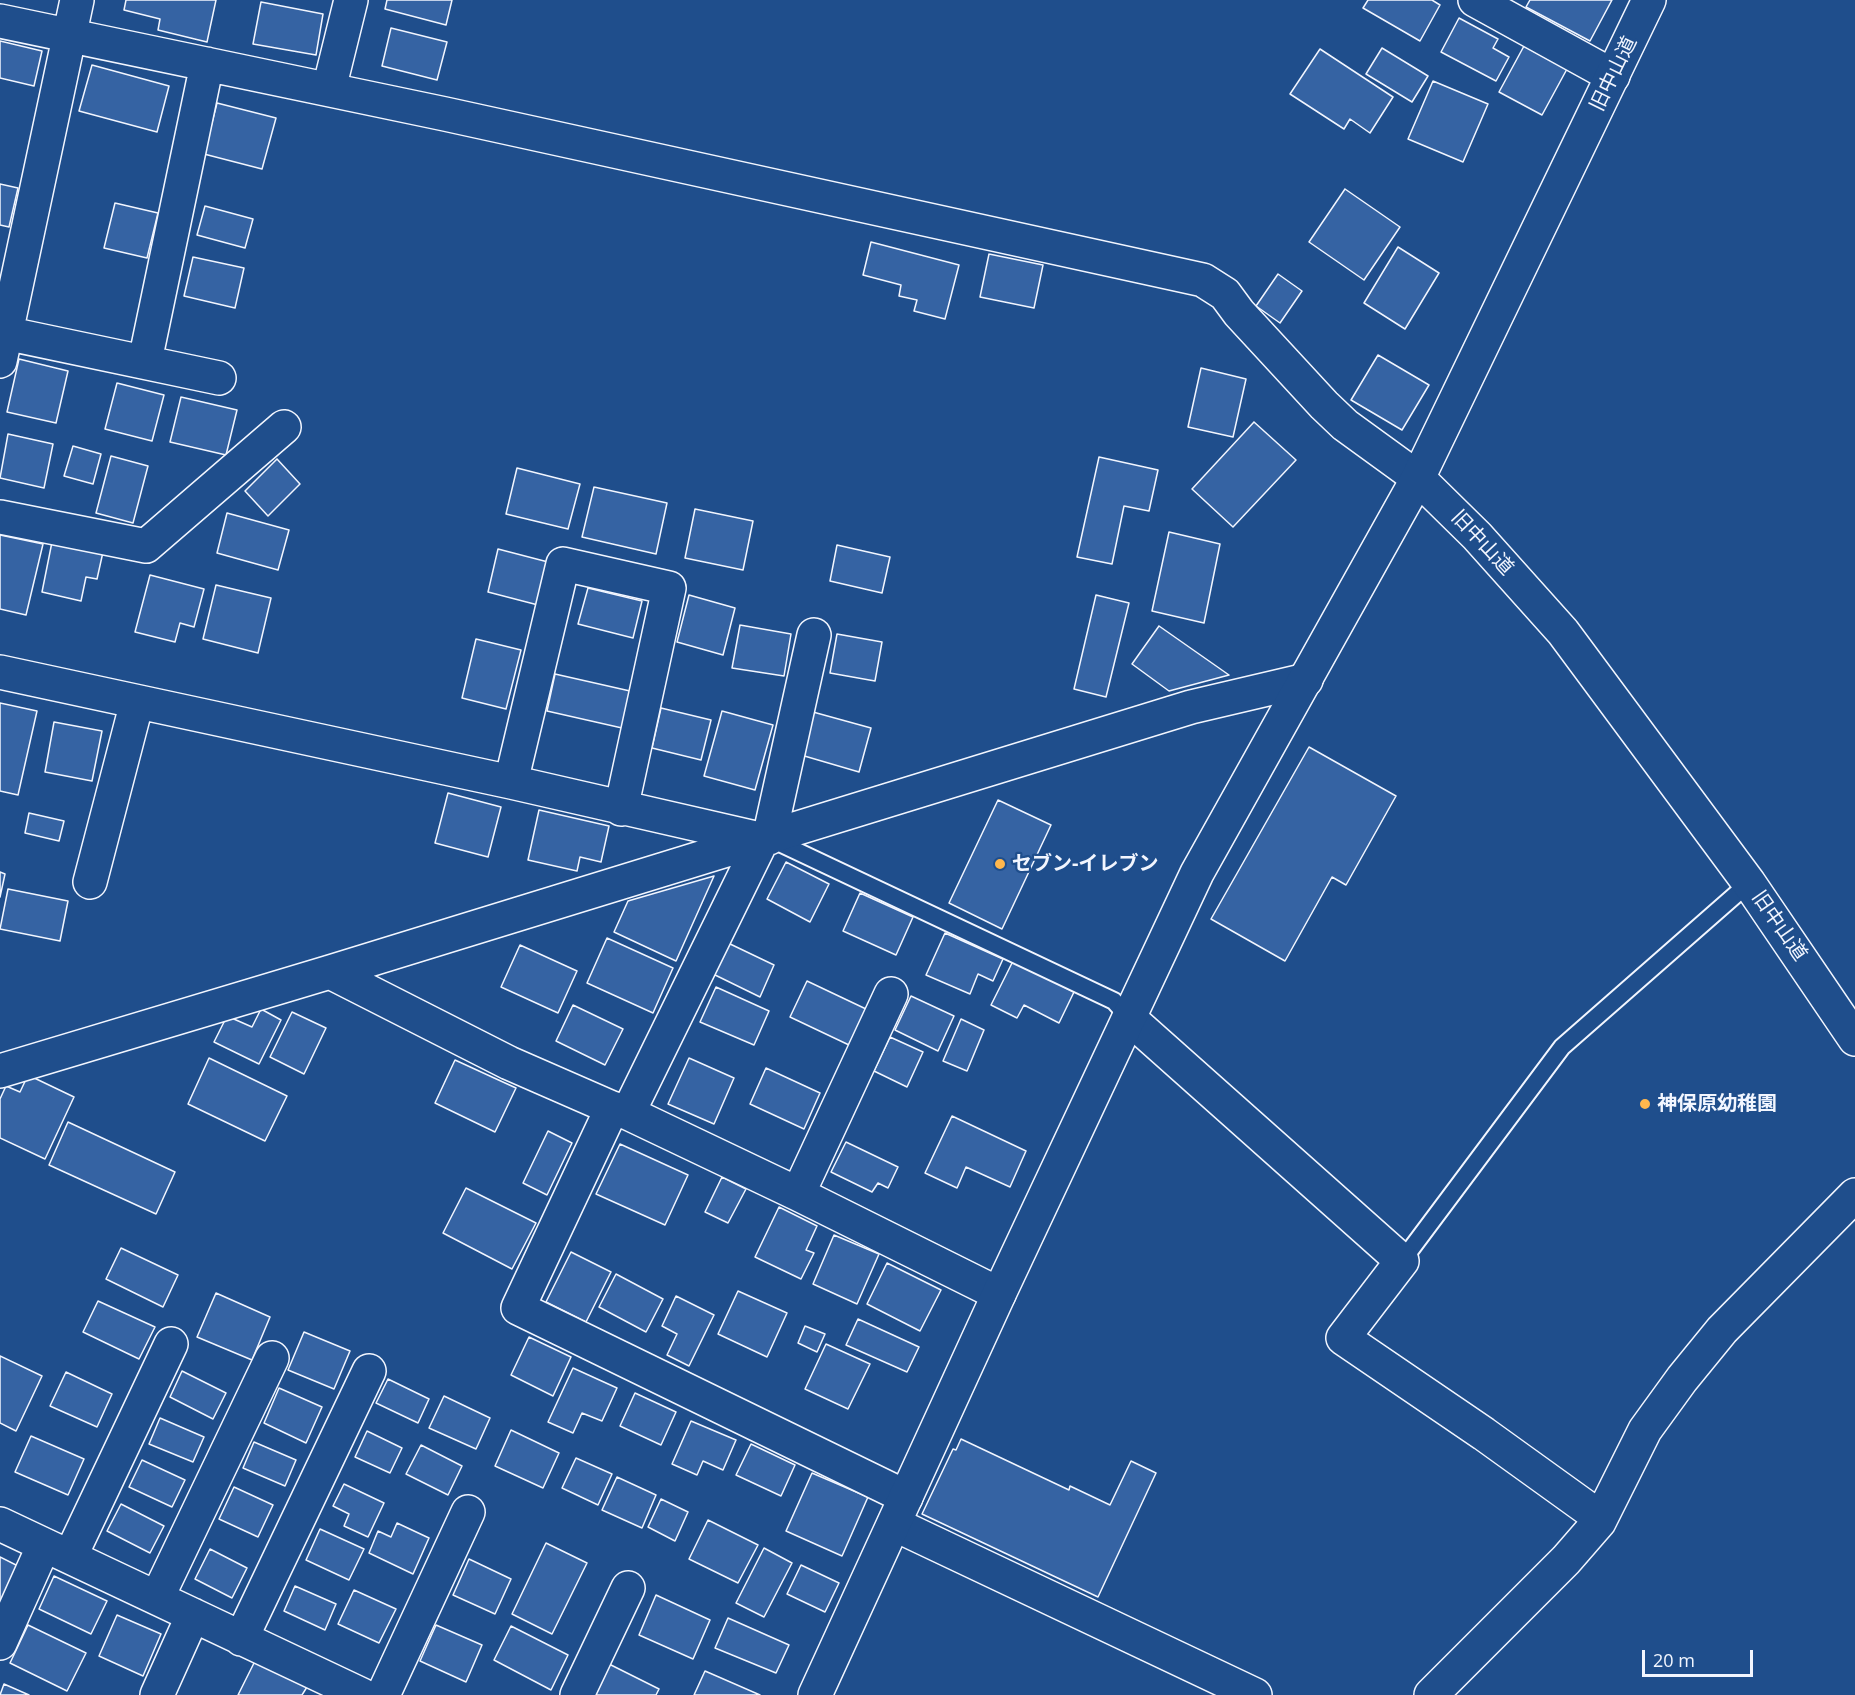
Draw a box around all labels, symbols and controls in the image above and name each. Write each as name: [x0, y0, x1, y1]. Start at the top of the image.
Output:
street label: 旧中山道: [1586, 33, 1642, 115]
street label: 旧中山道: [1446, 506, 1518, 580]
place label: セブン-イレブン: [1012, 852, 1158, 876]
marker: セブン-イレブン: [993, 857, 1007, 871]
street label: 旧中山道: [1746, 886, 1812, 966]
place label: 神保原幼稚園: [1657, 1092, 1777, 1116]
marker: 神保原幼稚園: [1638, 1097, 1652, 1111]
scale bar: [1645, 1638, 1756, 1676]
text: 20 m: [1653, 1648, 1695, 1672]

